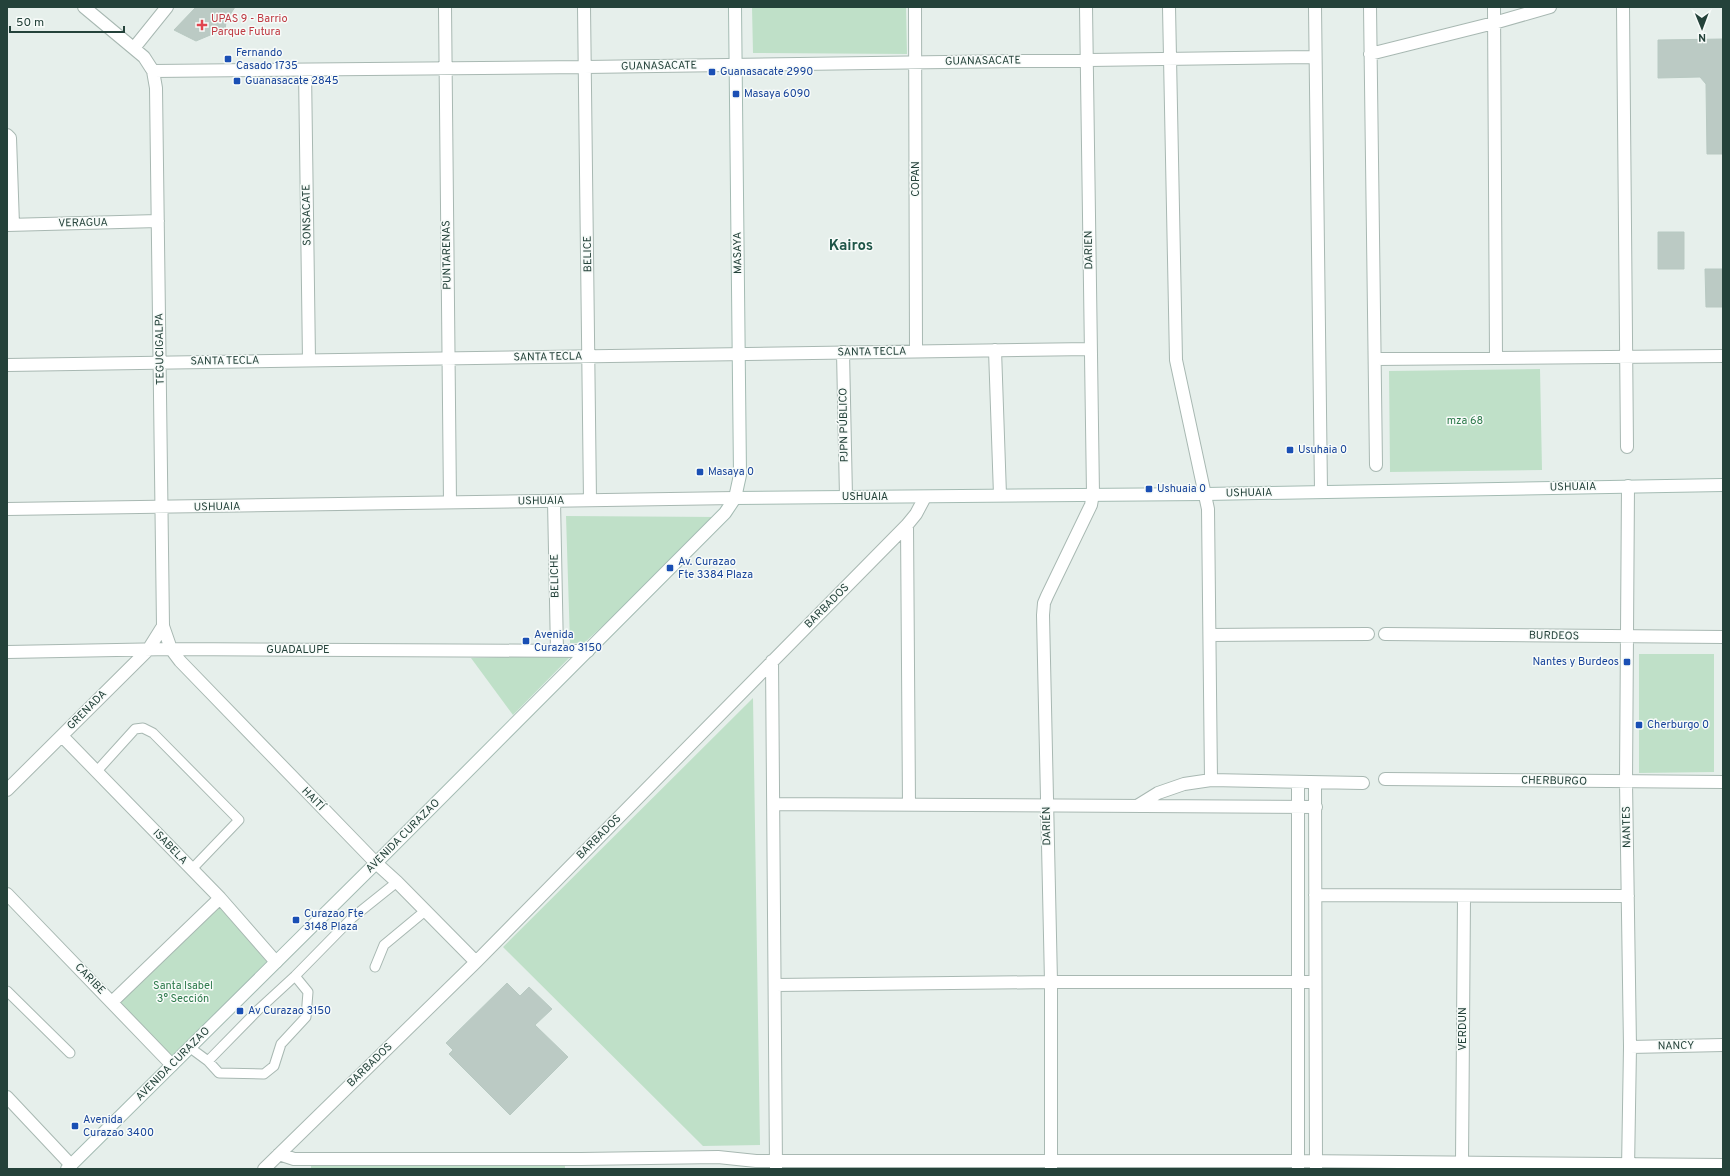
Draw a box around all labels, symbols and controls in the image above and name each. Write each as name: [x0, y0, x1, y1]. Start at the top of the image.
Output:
scale bar: [10, 8, 124, 34]
north arrow: [1682, 8, 1722, 48]
place label: UPAS 9 - Barrio Parque Futura: [211, 12, 288, 39]
text: 50 m: [16, 15, 44, 31]
marker: UPAS 9 - Barrio Parque Futura: [196, 19, 208, 31]
text: N: [1698, 30, 1706, 44]
place label: Fernando Casado 1735: [236, 46, 298, 73]
street label: GUANASACATE: [945, 53, 1021, 69]
marker: Fernando Casado 1735: [223, 54, 233, 64]
street label: GUANASACATE: [621, 58, 697, 74]
place label: Guanasacate 2990: [720, 65, 813, 79]
marker: Guanasacate 2990: [707, 67, 717, 77]
place label: Guanasacate 2845: [245, 74, 339, 88]
marker: Guanasacate 2845: [232, 76, 242, 86]
place label: Masaya 6090: [744, 87, 810, 101]
marker: Masaya 6090: [731, 89, 741, 99]
street label: COPAN: [909, 161, 923, 197]
street label: SONSACATE: [299, 184, 315, 246]
street label: VERAGUA: [58, 216, 108, 230]
street label: PUNTARENAS: [439, 220, 455, 290]
street label: DARIEN: [1082, 230, 1096, 270]
street label: MASAYA: [731, 232, 745, 274]
street label: BELICE: [581, 236, 595, 272]
district label: Kairos: [829, 237, 873, 256]
street label: TEGUCIGALPA: [152, 313, 168, 385]
street label: SANTA TECLA: [837, 344, 907, 360]
street label: SANTA TECLA: [513, 349, 583, 365]
street label: SANTA TECLA: [190, 353, 260, 369]
street label: PJPN PÚBLICO: [835, 388, 852, 462]
park label: mza 68: [1447, 414, 1483, 428]
place label: Usuhaia 0: [1298, 443, 1347, 457]
marker: Usuhaia 0: [1285, 445, 1295, 455]
place label: Masaya 0: [708, 465, 754, 479]
marker: Masaya 0: [695, 467, 705, 477]
street label: USHUAIA: [1550, 480, 1596, 494]
place label: Ushuaia 0: [1157, 482, 1206, 496]
marker: Ushuaia 0: [1144, 484, 1154, 494]
street label: USHUAIA: [1226, 486, 1272, 500]
street label: USHUAIA: [842, 490, 888, 504]
street label: USHUAIA: [518, 494, 564, 508]
street label: USHUAIA: [194, 500, 240, 514]
street label: BELICHE: [548, 554, 562, 598]
place label: Av. Curazao Fte 3384 Plaza: [678, 555, 753, 582]
marker: Av. Curazao Fte 3384 Plaza: [665, 563, 675, 573]
street label: BARBADOS: [802, 581, 852, 631]
place label: Avenida Curazao 3150: [534, 628, 602, 655]
street label: BURDEOS: [1529, 629, 1579, 643]
marker: Avenida Curazao 3150: [521, 636, 531, 646]
street label: GUADALUPE: [266, 643, 330, 657]
place label: Nantes y Burdeos: [1533, 655, 1619, 669]
marker: Nantes y Burdeos: [1622, 657, 1632, 667]
street label: GRENADA: [64, 687, 110, 733]
place label: Cherburgo 0: [1647, 718, 1709, 732]
marker: Cherburgo 0: [1634, 720, 1644, 730]
street label: CHERBURGO: [1521, 773, 1587, 789]
street label: HAITÍ: [298, 784, 329, 814]
street label: AVENIDA CURAZAO: [363, 796, 443, 876]
street label: DARIÉN: [1039, 806, 1054, 846]
street label: NANTES: [1620, 806, 1634, 848]
street label: BARBADOS: [574, 812, 624, 862]
street label: ISABELA: [150, 826, 190, 868]
place label: Curazao Fte 3148 Plaza: [304, 907, 364, 934]
marker: Curazao Fte 3148 Plaza: [291, 915, 301, 925]
street label: CARIBE: [72, 960, 108, 998]
park label: Santa Isabel 3° Sección: [153, 979, 213, 1006]
place label: Av Curazao 3150: [248, 1004, 331, 1018]
marker: Av Curazao 3150: [235, 1006, 245, 1016]
street label: VERDUN: [1456, 1007, 1470, 1051]
street label: AVENIDA CURAZAO: [133, 1024, 213, 1104]
street label: NANCY: [1658, 1039, 1694, 1053]
street label: BARBADOS: [344, 1040, 396, 1090]
place label: Avenida Curazao 3400: [83, 1113, 154, 1140]
marker: Avenida Curazao 3400: [70, 1121, 80, 1131]

